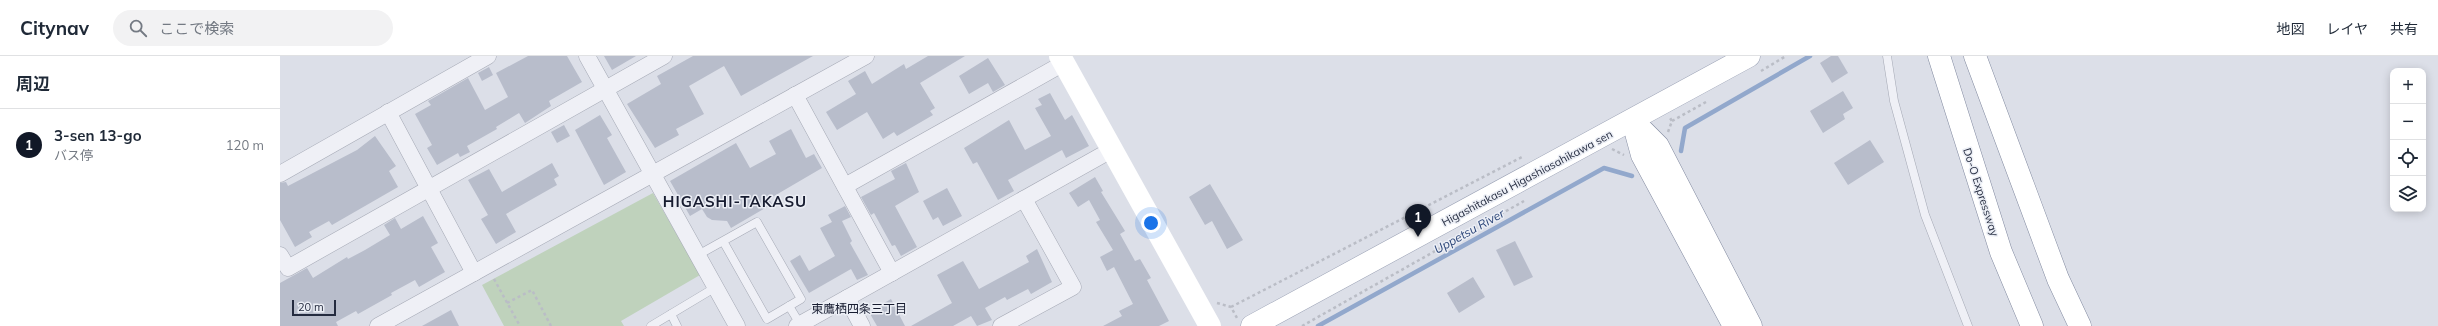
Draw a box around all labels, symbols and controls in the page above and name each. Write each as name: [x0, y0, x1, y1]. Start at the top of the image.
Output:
search box: [113, 10, 393, 46]
text: Citynav: [20, 16, 89, 40]
icon: search: [127, 17, 149, 39]
text: ここで検索: [159, 19, 234, 38]
text: 地図: [2276, 20, 2304, 38]
text: レイヤ: [2326, 20, 2368, 38]
text: 共有: [2390, 20, 2418, 38]
map controls: [2390, 68, 2426, 212]
button: +: [2390, 68, 2426, 104]
text: 周辺: [16, 73, 50, 94]
button: −: [2390, 104, 2426, 140]
text: 3-sen 13-go: [54, 126, 142, 145]
street label: Higashitakasu Higashiasahikawa sen: [1439, 127, 1615, 229]
text: 1: [25, 137, 33, 153]
text: 120 m: [226, 137, 264, 153]
button: locate: [2390, 140, 2426, 176]
street label: Do-O Expressway: [1960, 146, 2002, 238]
text: バス停: [54, 147, 93, 163]
button: layers: [2390, 176, 2426, 212]
district label: HIGASHI-TAKASU: [663, 192, 807, 211]
pin: 1: [1405, 204, 1431, 237]
water label: Uppetsu River: [1431, 205, 1507, 257]
your location: [1141, 213, 1161, 233]
scale bar: [292, 298, 336, 317]
text: 20 m: [298, 300, 324, 314]
district label: 東鷹栖四条三丁目: [811, 301, 907, 316]

